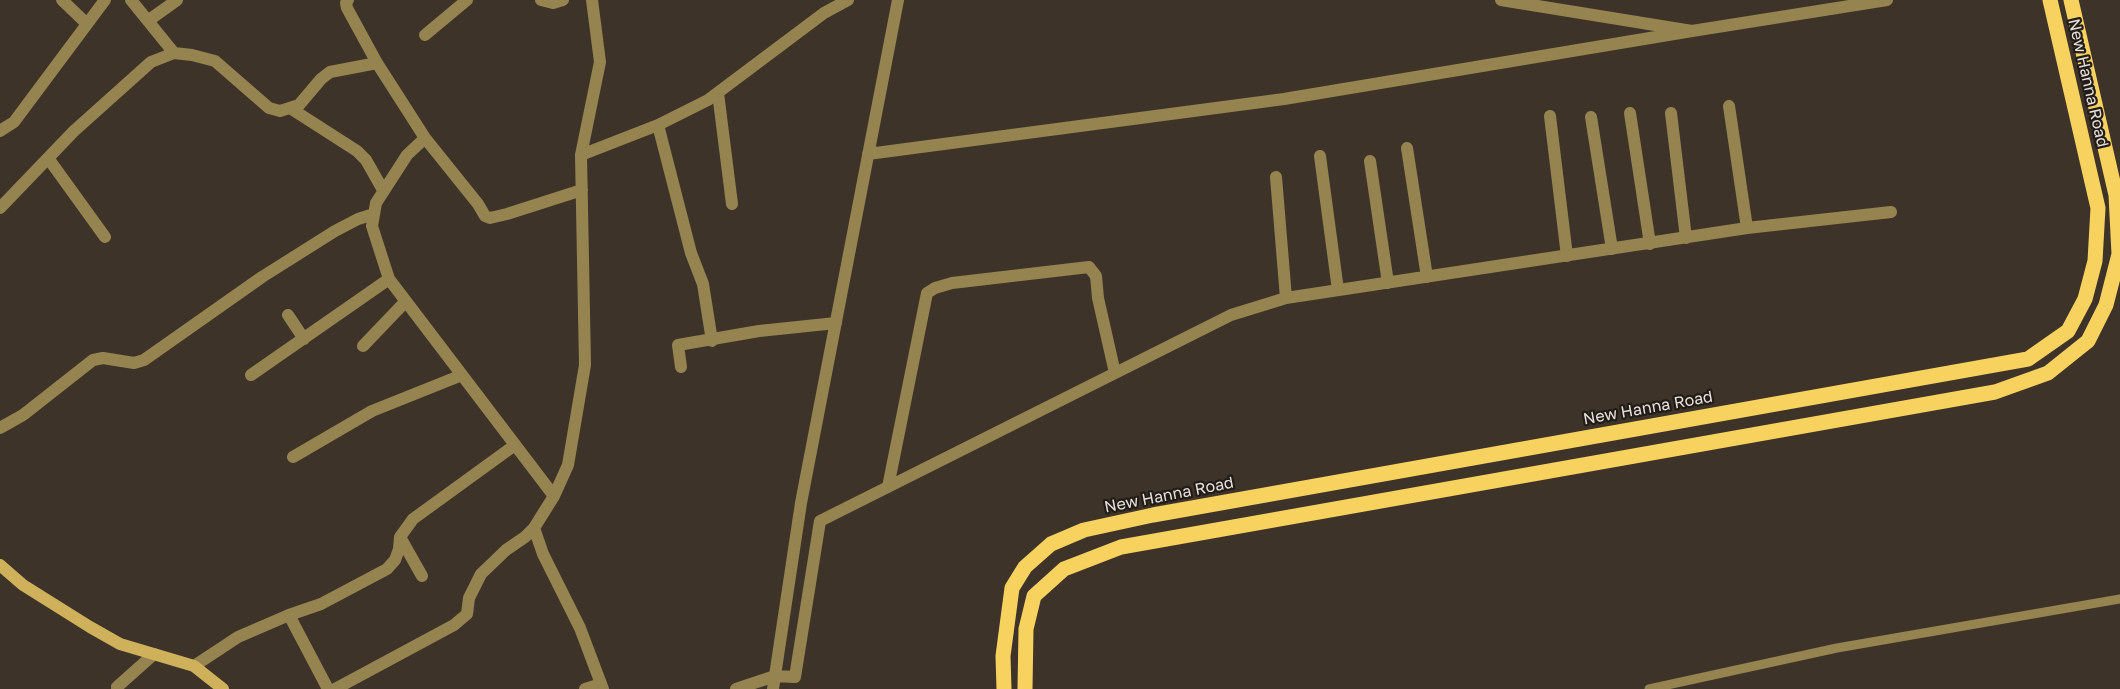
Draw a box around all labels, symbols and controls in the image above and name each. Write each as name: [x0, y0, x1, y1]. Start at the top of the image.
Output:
street label: New Hanna Road: [2064, 17, 2112, 149]
street label: New Hanna Road: [1582, 387, 1714, 429]
street label: New Hanna Road: [1103, 473, 1235, 517]

